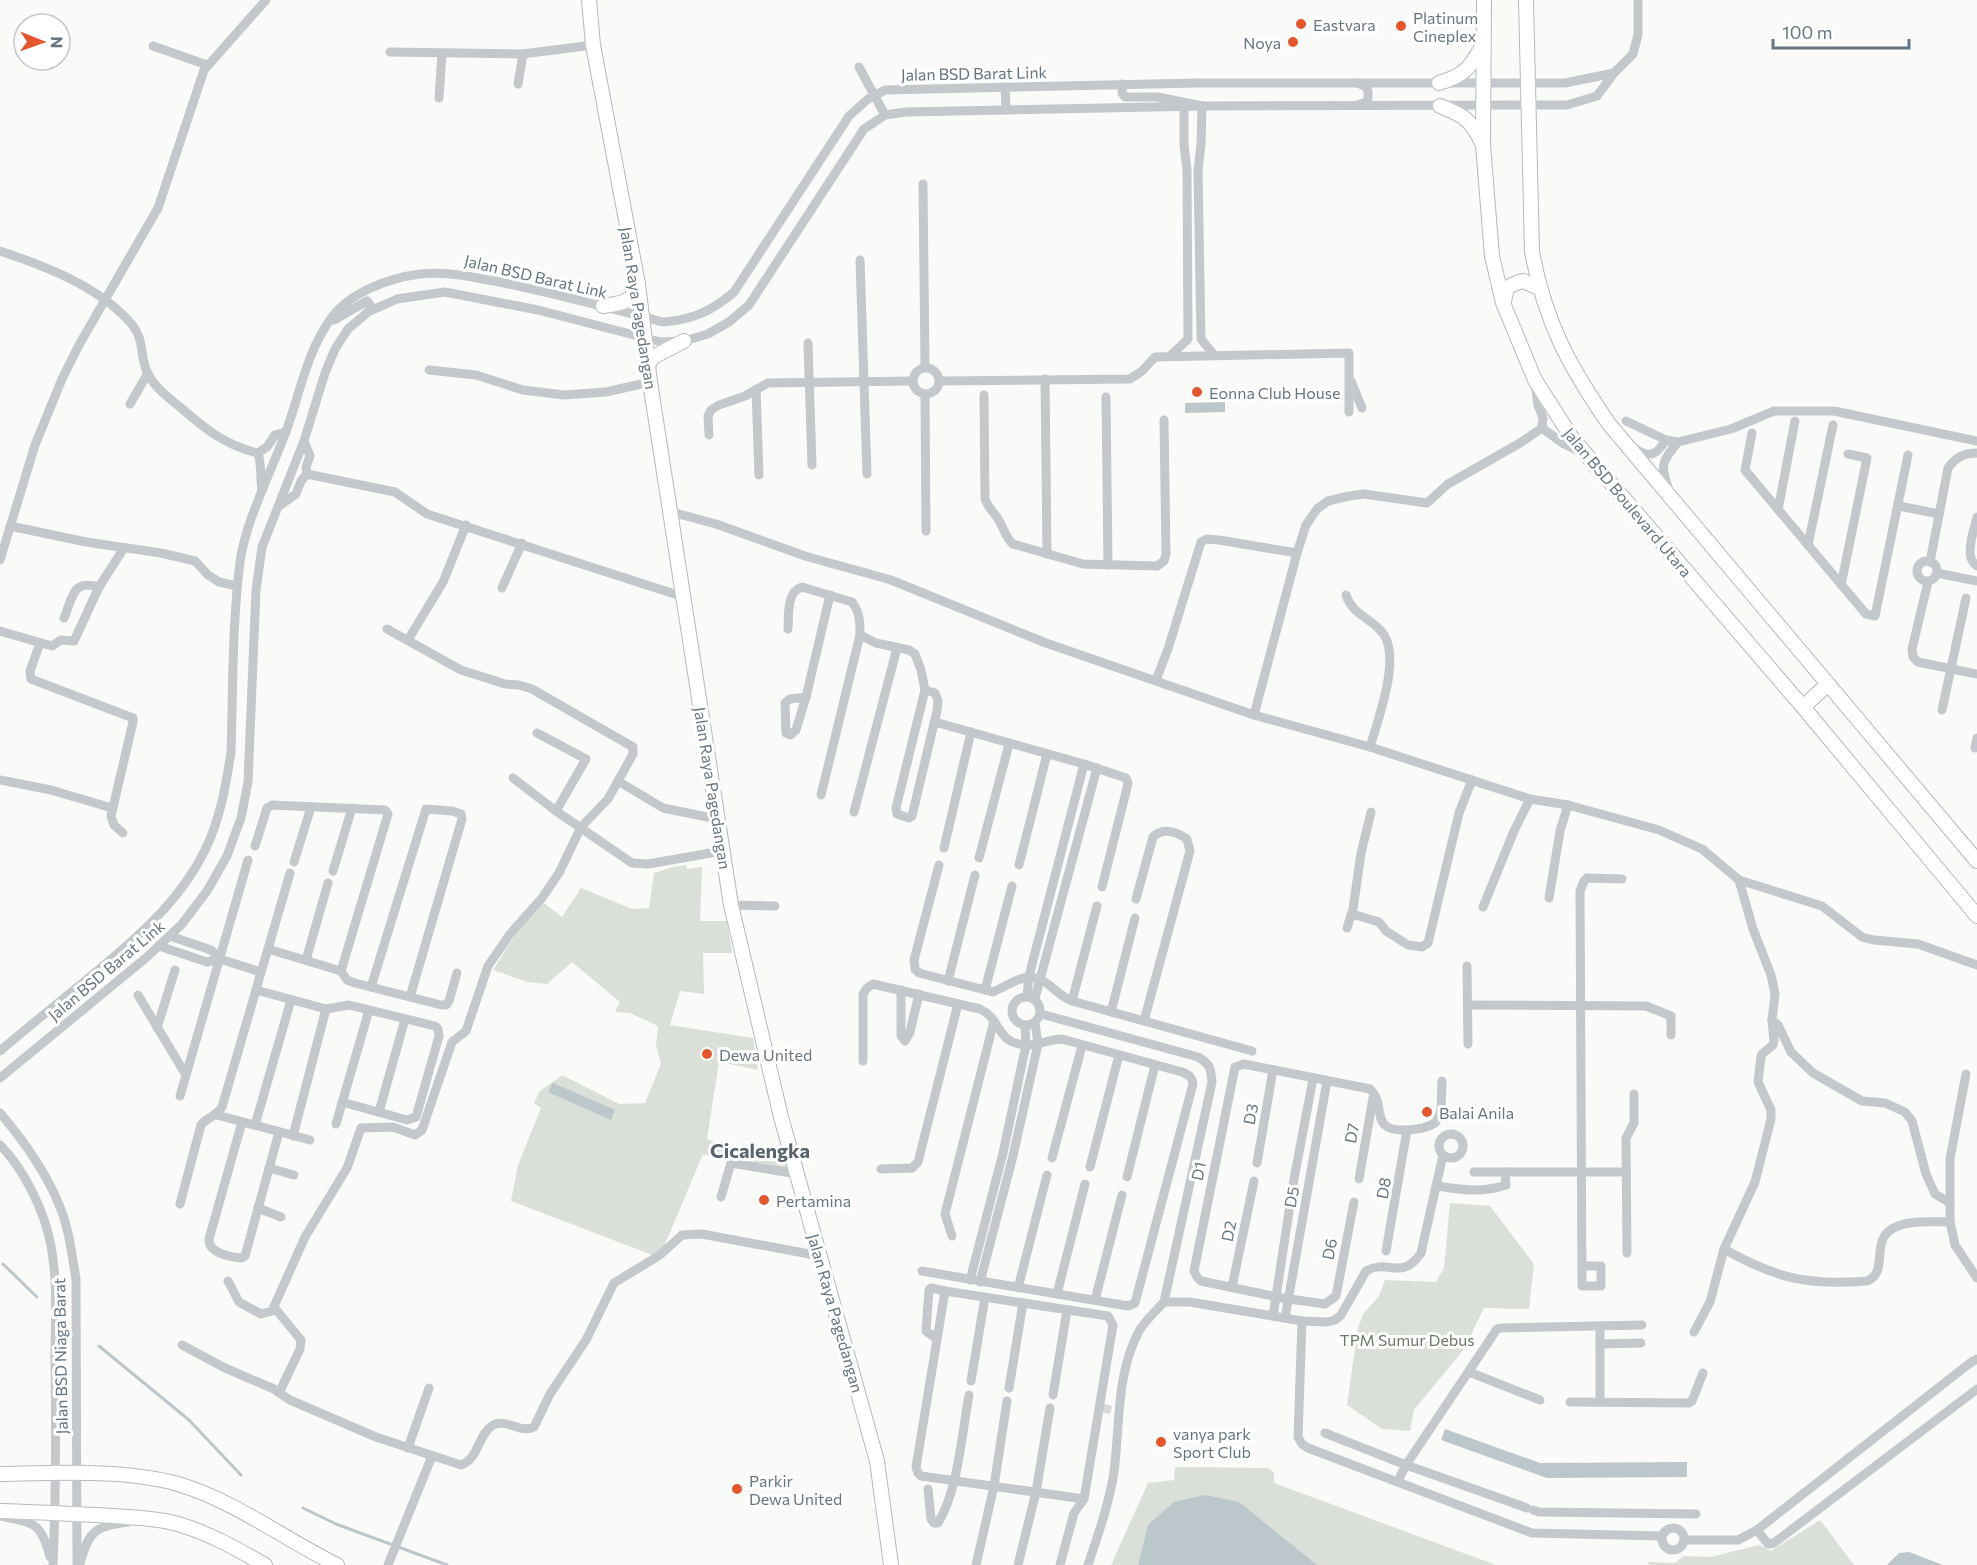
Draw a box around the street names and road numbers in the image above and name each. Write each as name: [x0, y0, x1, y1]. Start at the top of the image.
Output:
street label: Jalan BSD Barat Link: [901, 62, 1048, 84]
street label: Jalan Raya Pagedangan: [617, 225, 661, 391]
street label: Jalan BSD Barat Link: [463, 250, 610, 302]
street label: Jalan BSD Boulevard Utara: [1560, 423, 1696, 581]
street label: Jalan Raya Pagedangan: [691, 705, 735, 871]
street label: Jalan BSD Barat Link: [44, 915, 168, 1024]
street label: D3: [1239, 1102, 1261, 1126]
street label: D7: [1340, 1122, 1362, 1144]
street label: D1: [1187, 1160, 1209, 1182]
street label: D8: [1372, 1176, 1394, 1200]
street label: D5: [1280, 1185, 1302, 1209]
street label: D2: [1217, 1219, 1239, 1243]
street label: Jalan Raya Pagedangan: [804, 1231, 868, 1395]
street label: D6: [1318, 1237, 1340, 1261]
street label: Jalan BSD Niaga Barat: [49, 1277, 71, 1434]

